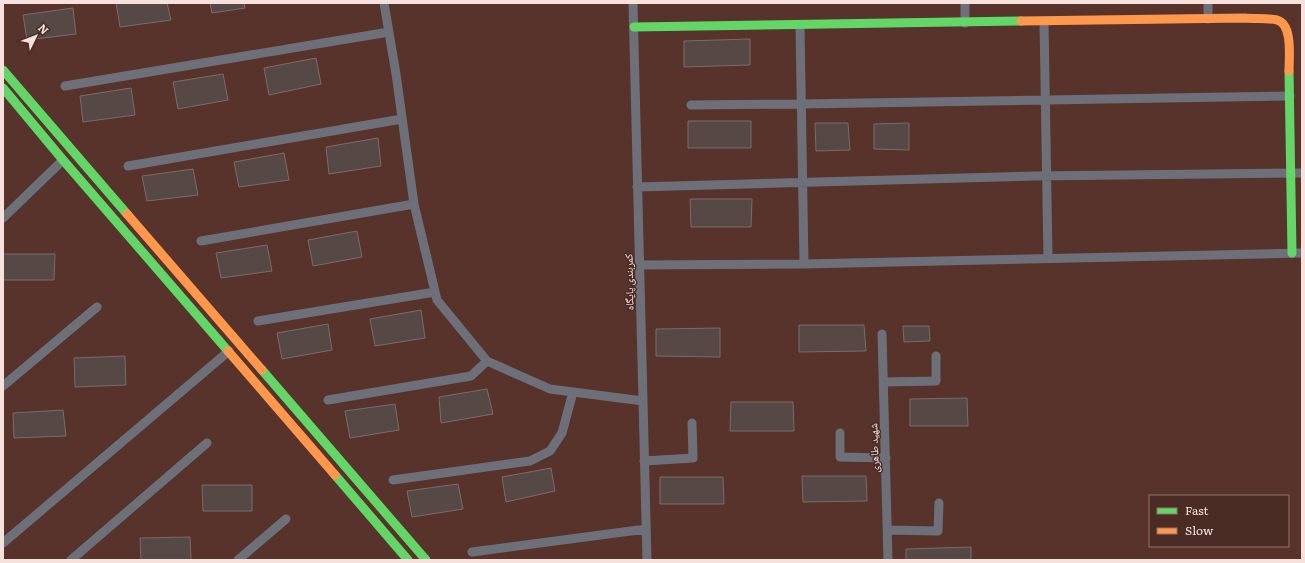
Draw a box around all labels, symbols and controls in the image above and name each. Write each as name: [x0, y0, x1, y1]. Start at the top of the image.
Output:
north arrow: [16, 16, 56, 56]
text: N: [35, 20, 53, 37]
street label: کمربندی پایگاه: [619, 253, 637, 310]
street label: شهید طاهری: [864, 423, 882, 473]
legend: [1149, 495, 1289, 547]
text: Fast: [1185, 501, 1209, 519]
text: Slow: [1185, 521, 1214, 539]

